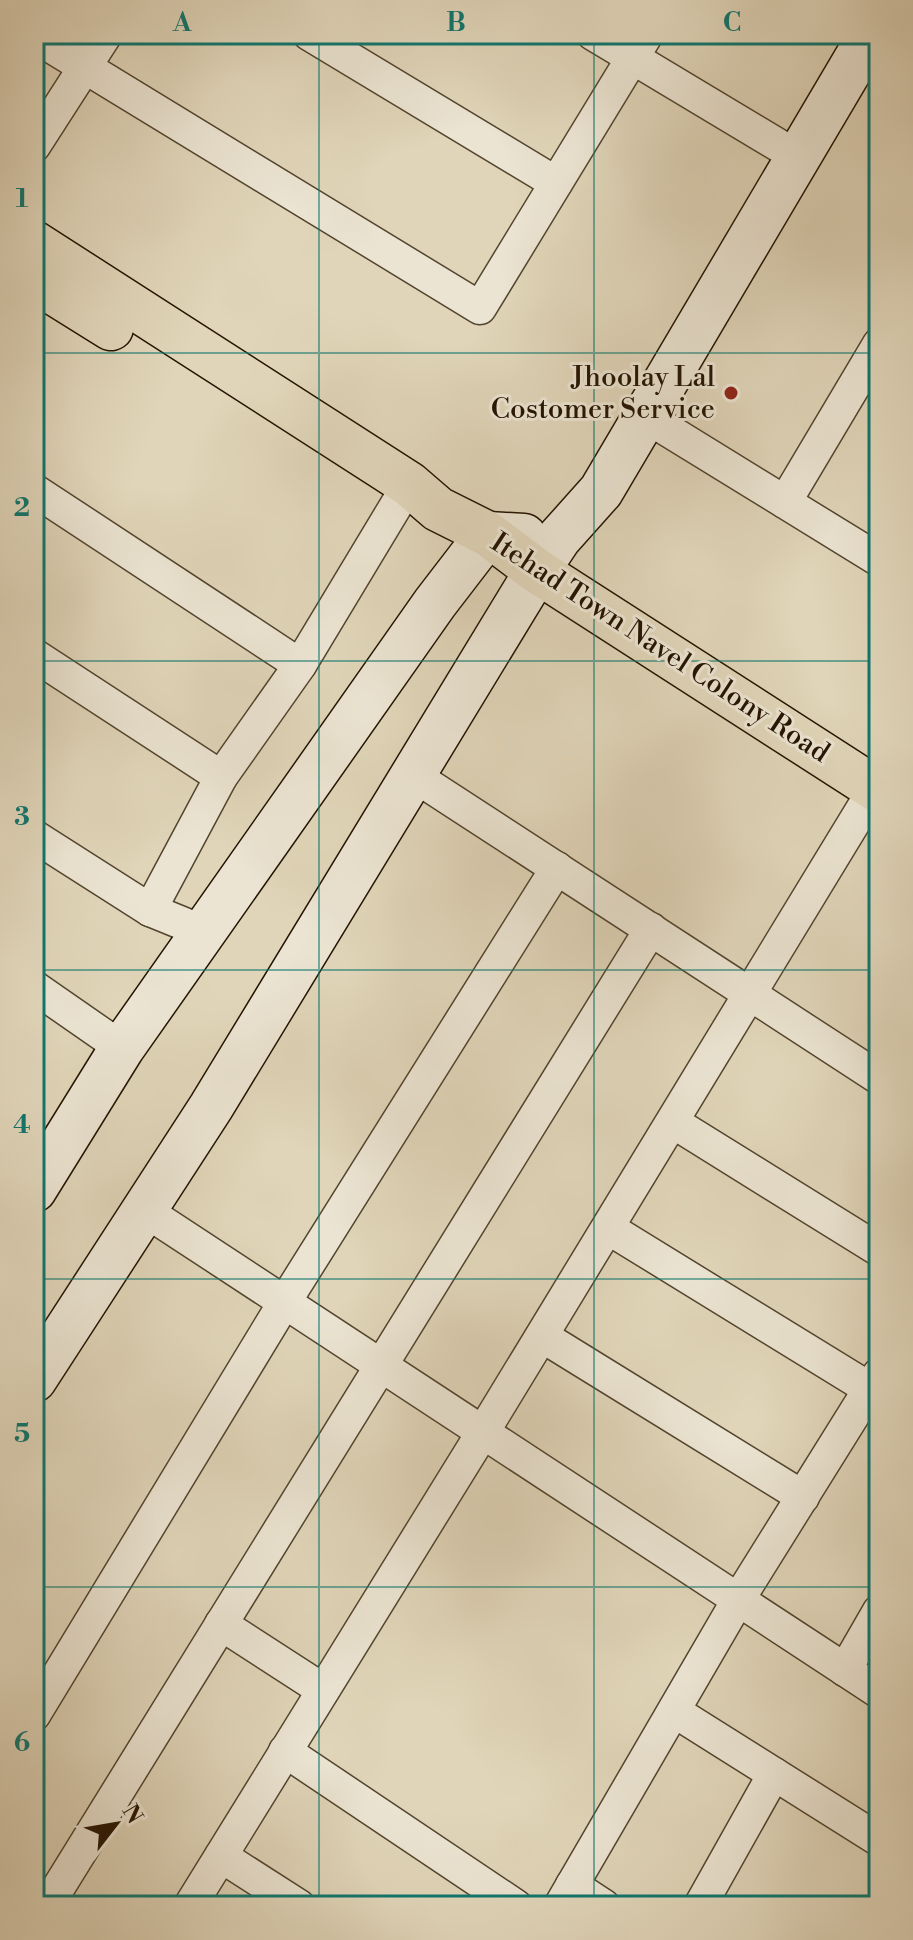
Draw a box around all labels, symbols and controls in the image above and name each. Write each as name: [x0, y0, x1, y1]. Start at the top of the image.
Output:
text: A: [172, 7, 192, 39]
text: B: [446, 7, 466, 39]
text: C: [723, 7, 741, 39]
text: 1: [16, 183, 29, 215]
place label: Jhoolay Lal Costomer Service: [491, 360, 715, 427]
marker: Jhoolay Lal Costomer Service: [722, 384, 740, 402]
text: 2: [14, 492, 30, 524]
street label: Itehad Town Navel Colony Road: [484, 525, 836, 771]
text: 3: [14, 801, 30, 833]
text: 4: [13, 1109, 31, 1141]
text: 5: [14, 1418, 30, 1450]
text: 6: [14, 1727, 30, 1759]
north arrow: [76, 1784, 156, 1864]
text: N: [116, 1800, 148, 1829]

